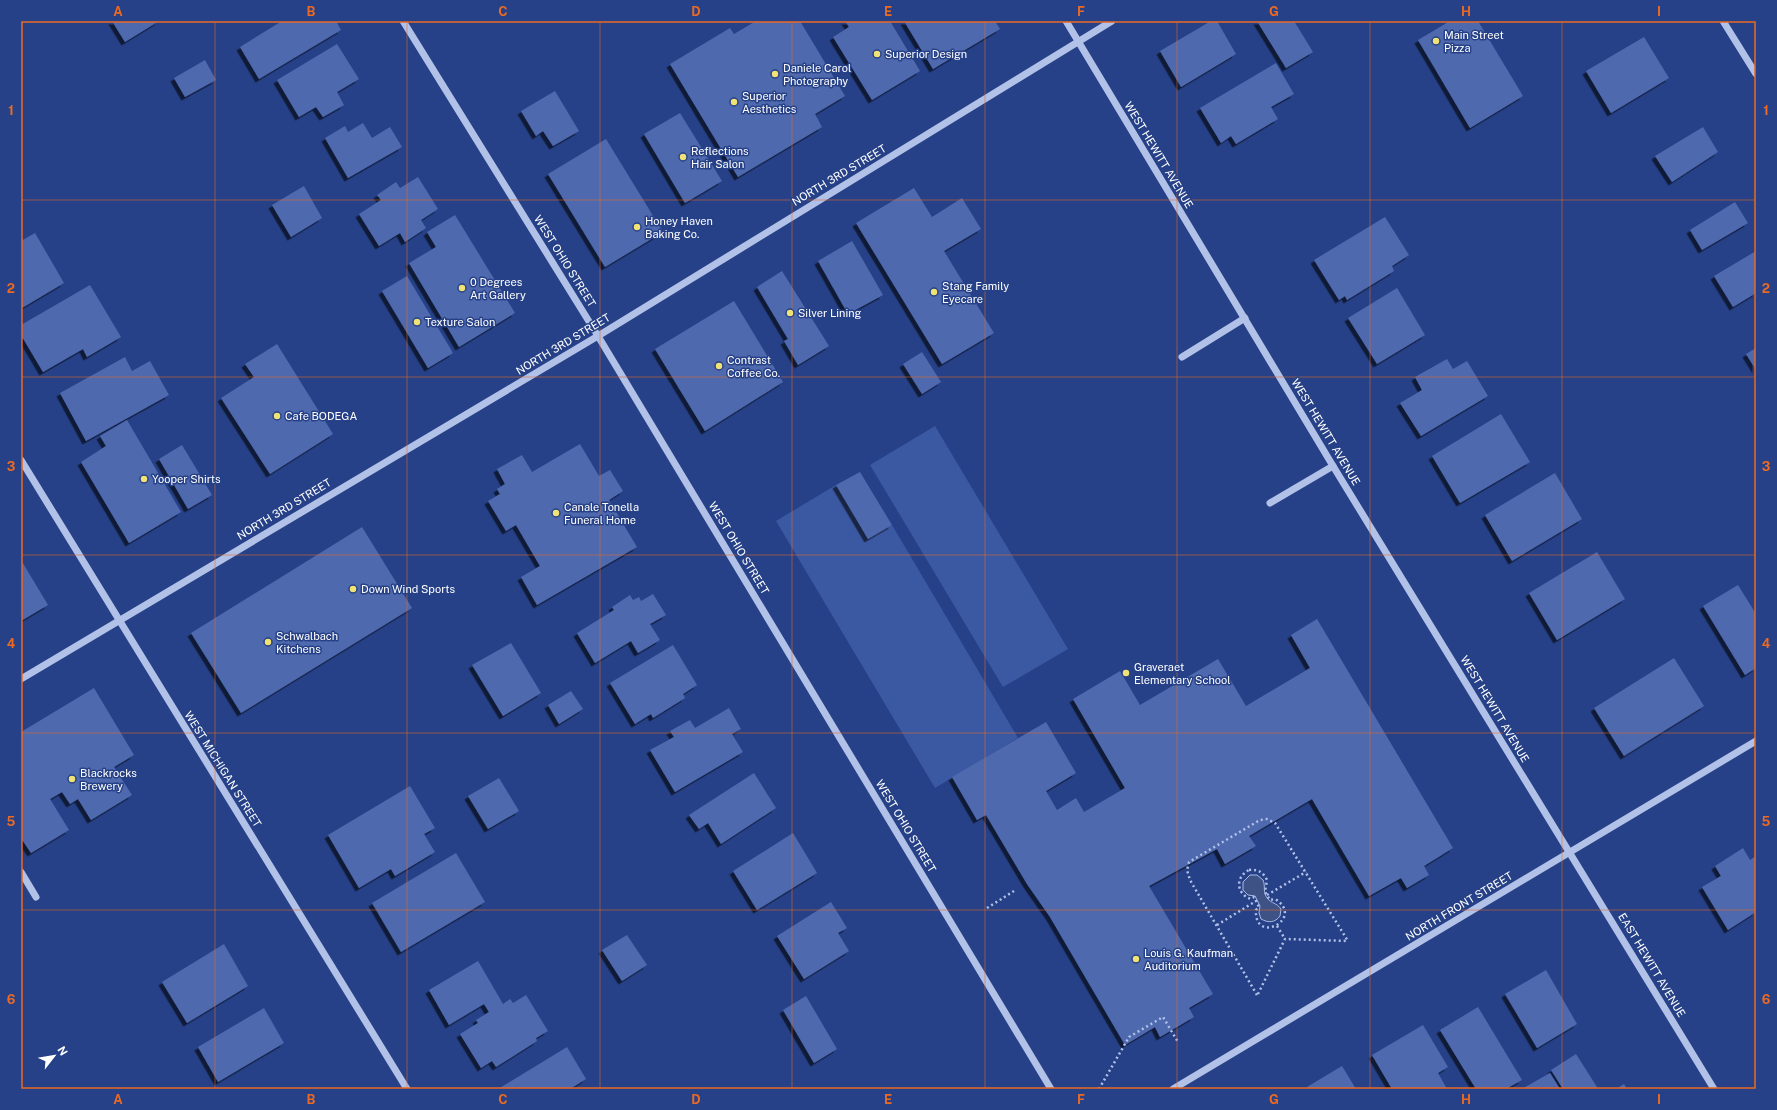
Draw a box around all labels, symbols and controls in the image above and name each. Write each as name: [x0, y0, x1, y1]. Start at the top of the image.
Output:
text: A: [113, 4, 123, 19]
text: B: [307, 4, 316, 19]
text: C: [498, 4, 508, 19]
text: D: [691, 4, 701, 19]
text: E: [884, 4, 892, 19]
text: F: [1077, 4, 1085, 19]
text: G: [1269, 4, 1279, 19]
text: H: [1461, 4, 1471, 19]
text: I: [1657, 4, 1661, 19]
place label: Main Street Pizza: [1444, 29, 1504, 54]
marker: Main Street Pizza: [1431, 36, 1441, 46]
place label: Superior Design: [885, 48, 967, 60]
marker: Superior Design: [872, 49, 882, 59]
place label: Daniele Carol Photography: [783, 62, 851, 87]
marker: Daniele Carol Photography: [770, 69, 780, 79]
place label: Superior Aesthetics: [742, 90, 797, 115]
marker: Superior Aesthetics: [729, 97, 739, 107]
street label: WEST HEWITT AVENUE: [1122, 99, 1196, 211]
text: 1: [8, 103, 14, 118]
text: 1: [1763, 103, 1769, 118]
street label: NORTH 3RD STREET: [790, 142, 889, 208]
place label: Reflections Hair Salon: [691, 145, 749, 170]
marker: Reflections Hair Salon: [678, 152, 688, 162]
street label: WEST OHIO STREET: [532, 213, 598, 309]
place label: Honey Haven Baking Co.: [645, 215, 713, 240]
marker: Honey Haven Baking Co.: [632, 222, 642, 232]
place label: 0 Degrees Art Gallery: [470, 276, 526, 301]
place label: Stang Family Eyecare: [942, 280, 1009, 305]
text: 2: [7, 281, 15, 296]
text: 2: [1762, 281, 1770, 296]
marker: 0 Degrees Art Gallery: [457, 283, 467, 293]
marker: Stang Family Eyecare: [929, 287, 939, 297]
place label: Silver Lining: [798, 307, 862, 319]
marker: Silver Lining: [785, 308, 795, 318]
street label: NORTH 3RD STREET: [514, 311, 613, 377]
place label: Texture Salon: [425, 316, 495, 328]
marker: Texture Salon: [412, 317, 422, 327]
place label: Contrast Coffee Co.: [727, 354, 780, 379]
marker: Contrast Coffee Co.: [714, 361, 724, 371]
street label: WEST HEWITT AVENUE: [1289, 376, 1363, 488]
place label: Cafe BODEGA: [285, 410, 357, 422]
marker: Cafe BODEGA: [272, 411, 282, 421]
text: 3: [7, 459, 16, 474]
text: 3: [1762, 459, 1771, 474]
place label: Yooper Shirts: [152, 473, 221, 485]
marker: Yooper Shirts: [139, 474, 149, 484]
street label: NORTH 3RD STREET: [235, 476, 334, 542]
street label: WEST OHIO STREET: [707, 500, 772, 597]
place label: Canale Tonella Funeral Home: [564, 501, 639, 526]
marker: Canale Tonella Funeral Home: [551, 508, 561, 518]
place label: Down Wind Sports: [361, 583, 456, 595]
marker: Down Wind Sports: [348, 584, 358, 594]
place label: Schwalbach Kitchens: [276, 630, 338, 655]
text: 4: [7, 636, 16, 651]
text: 4: [1762, 636, 1771, 651]
marker: Schwalbach Kitchens: [263, 637, 273, 647]
street label: WEST HEWITT AVENUE: [1458, 653, 1532, 765]
place label: Graveraet Elementary School: [1134, 661, 1231, 686]
marker: Graveraet Elementary School: [1121, 668, 1131, 678]
street label: WEST MICHIGAN STREET: [182, 709, 264, 829]
place label: Blackrocks Brewery: [80, 767, 137, 792]
marker: Blackrocks Brewery: [67, 774, 77, 784]
street label: WEST OHIO STREET: [874, 778, 939, 875]
text: 5: [7, 814, 16, 829]
text: 5: [1762, 814, 1771, 829]
street label: NORTH FRONT STREET: [1403, 869, 1515, 943]
street label: EAST HEWITT AVENUE: [1616, 911, 1688, 1019]
place label: Louis G. Kaufman Auditorium: [1144, 947, 1233, 972]
marker: Louis G. Kaufman Auditorium: [1131, 954, 1141, 964]
text: 6: [7, 992, 16, 1007]
text: 6: [1762, 992, 1771, 1007]
north arrow: [34, 1036, 74, 1076]
text: N: [55, 1044, 70, 1058]
text: A: [113, 1092, 123, 1107]
text: B: [307, 1092, 316, 1107]
text: C: [498, 1092, 508, 1107]
text: D: [691, 1092, 701, 1107]
text: E: [884, 1092, 892, 1107]
text: F: [1077, 1092, 1085, 1107]
text: G: [1269, 1092, 1279, 1107]
text: H: [1461, 1092, 1471, 1107]
text: I: [1657, 1092, 1661, 1107]

